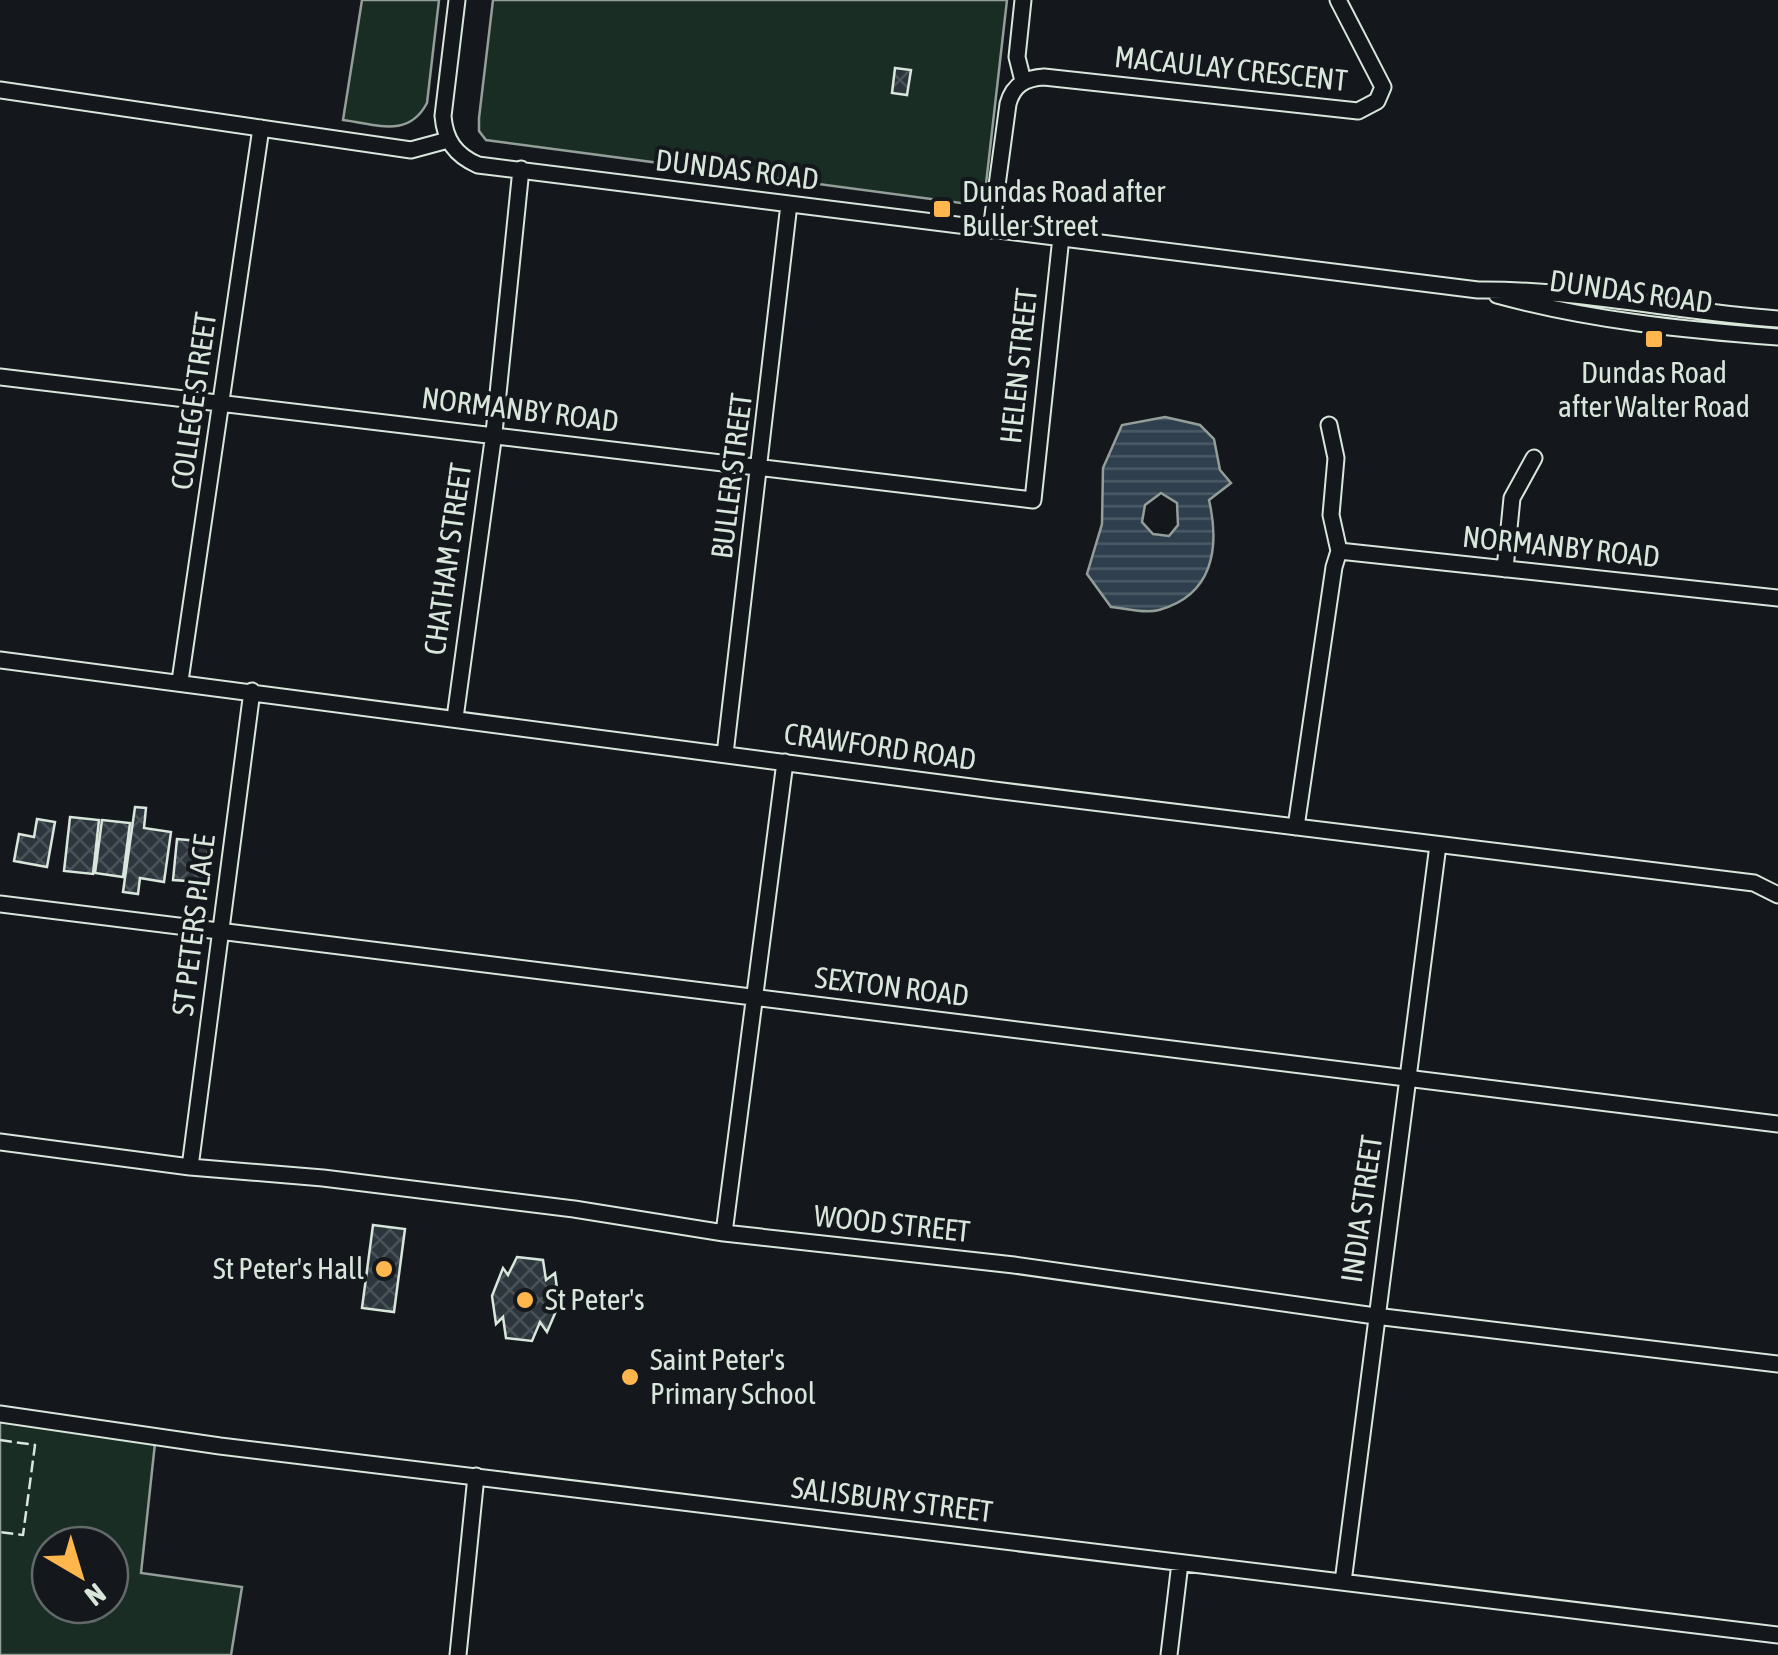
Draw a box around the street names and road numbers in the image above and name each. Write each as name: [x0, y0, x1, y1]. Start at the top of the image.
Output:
street label: MACAULAY CRESCENT: [1113, 39, 1349, 97]
street label: DUNDAS ROAD: [654, 142, 821, 196]
street label: DUNDAS ROAD: [1548, 263, 1715, 319]
street label: HELEN STREET: [993, 287, 1043, 445]
street label: COLLEGE STREET: [164, 310, 222, 492]
street label: NORMANBY ROAD: [420, 380, 621, 438]
street label: BULLER STREET: [704, 391, 758, 561]
street label: CHATHAM STREET: [417, 461, 477, 657]
street label: NORMANBY ROAD: [1461, 519, 1661, 573]
street label: CRAWFORD ROAD: [782, 716, 978, 776]
street label: ST PETERS PLACE: [165, 832, 221, 1017]
street label: SEXTON ROAD: [813, 960, 971, 1012]
street label: INDIA STREET: [1334, 1133, 1388, 1285]
street label: WOOD STREET: [812, 1198, 972, 1248]
street label: SALISBURY STREET: [789, 1470, 995, 1528]

